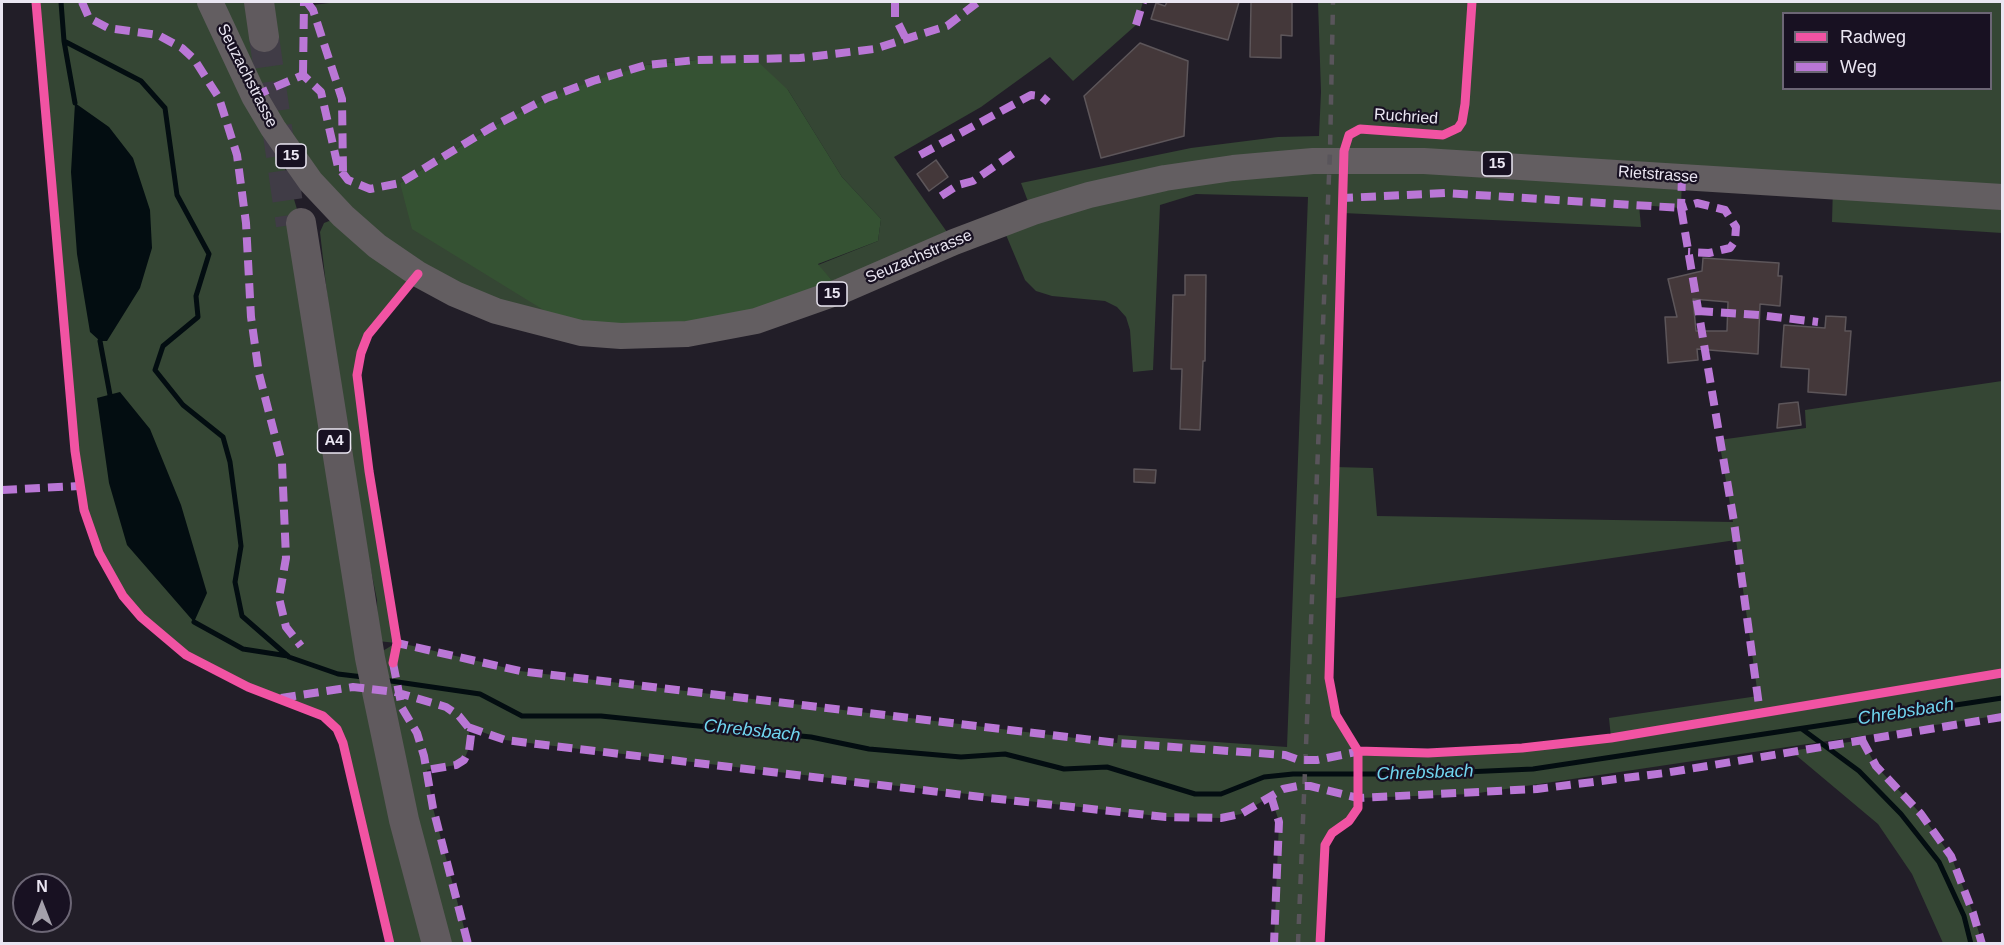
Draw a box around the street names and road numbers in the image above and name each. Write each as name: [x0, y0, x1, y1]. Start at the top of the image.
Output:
street label: Seuzachstrasse: [213, 21, 281, 131]
street label: Ruchried: [1373, 105, 1439, 129]
road number: 15: [276, 144, 306, 168]
road number: 15: [1482, 152, 1512, 176]
street label: Rietstrasse: [1617, 163, 1699, 187]
street label: Seuzachstrasse: [863, 226, 975, 288]
road number: 15: [817, 282, 847, 306]
road number: A4: [318, 429, 350, 453]

